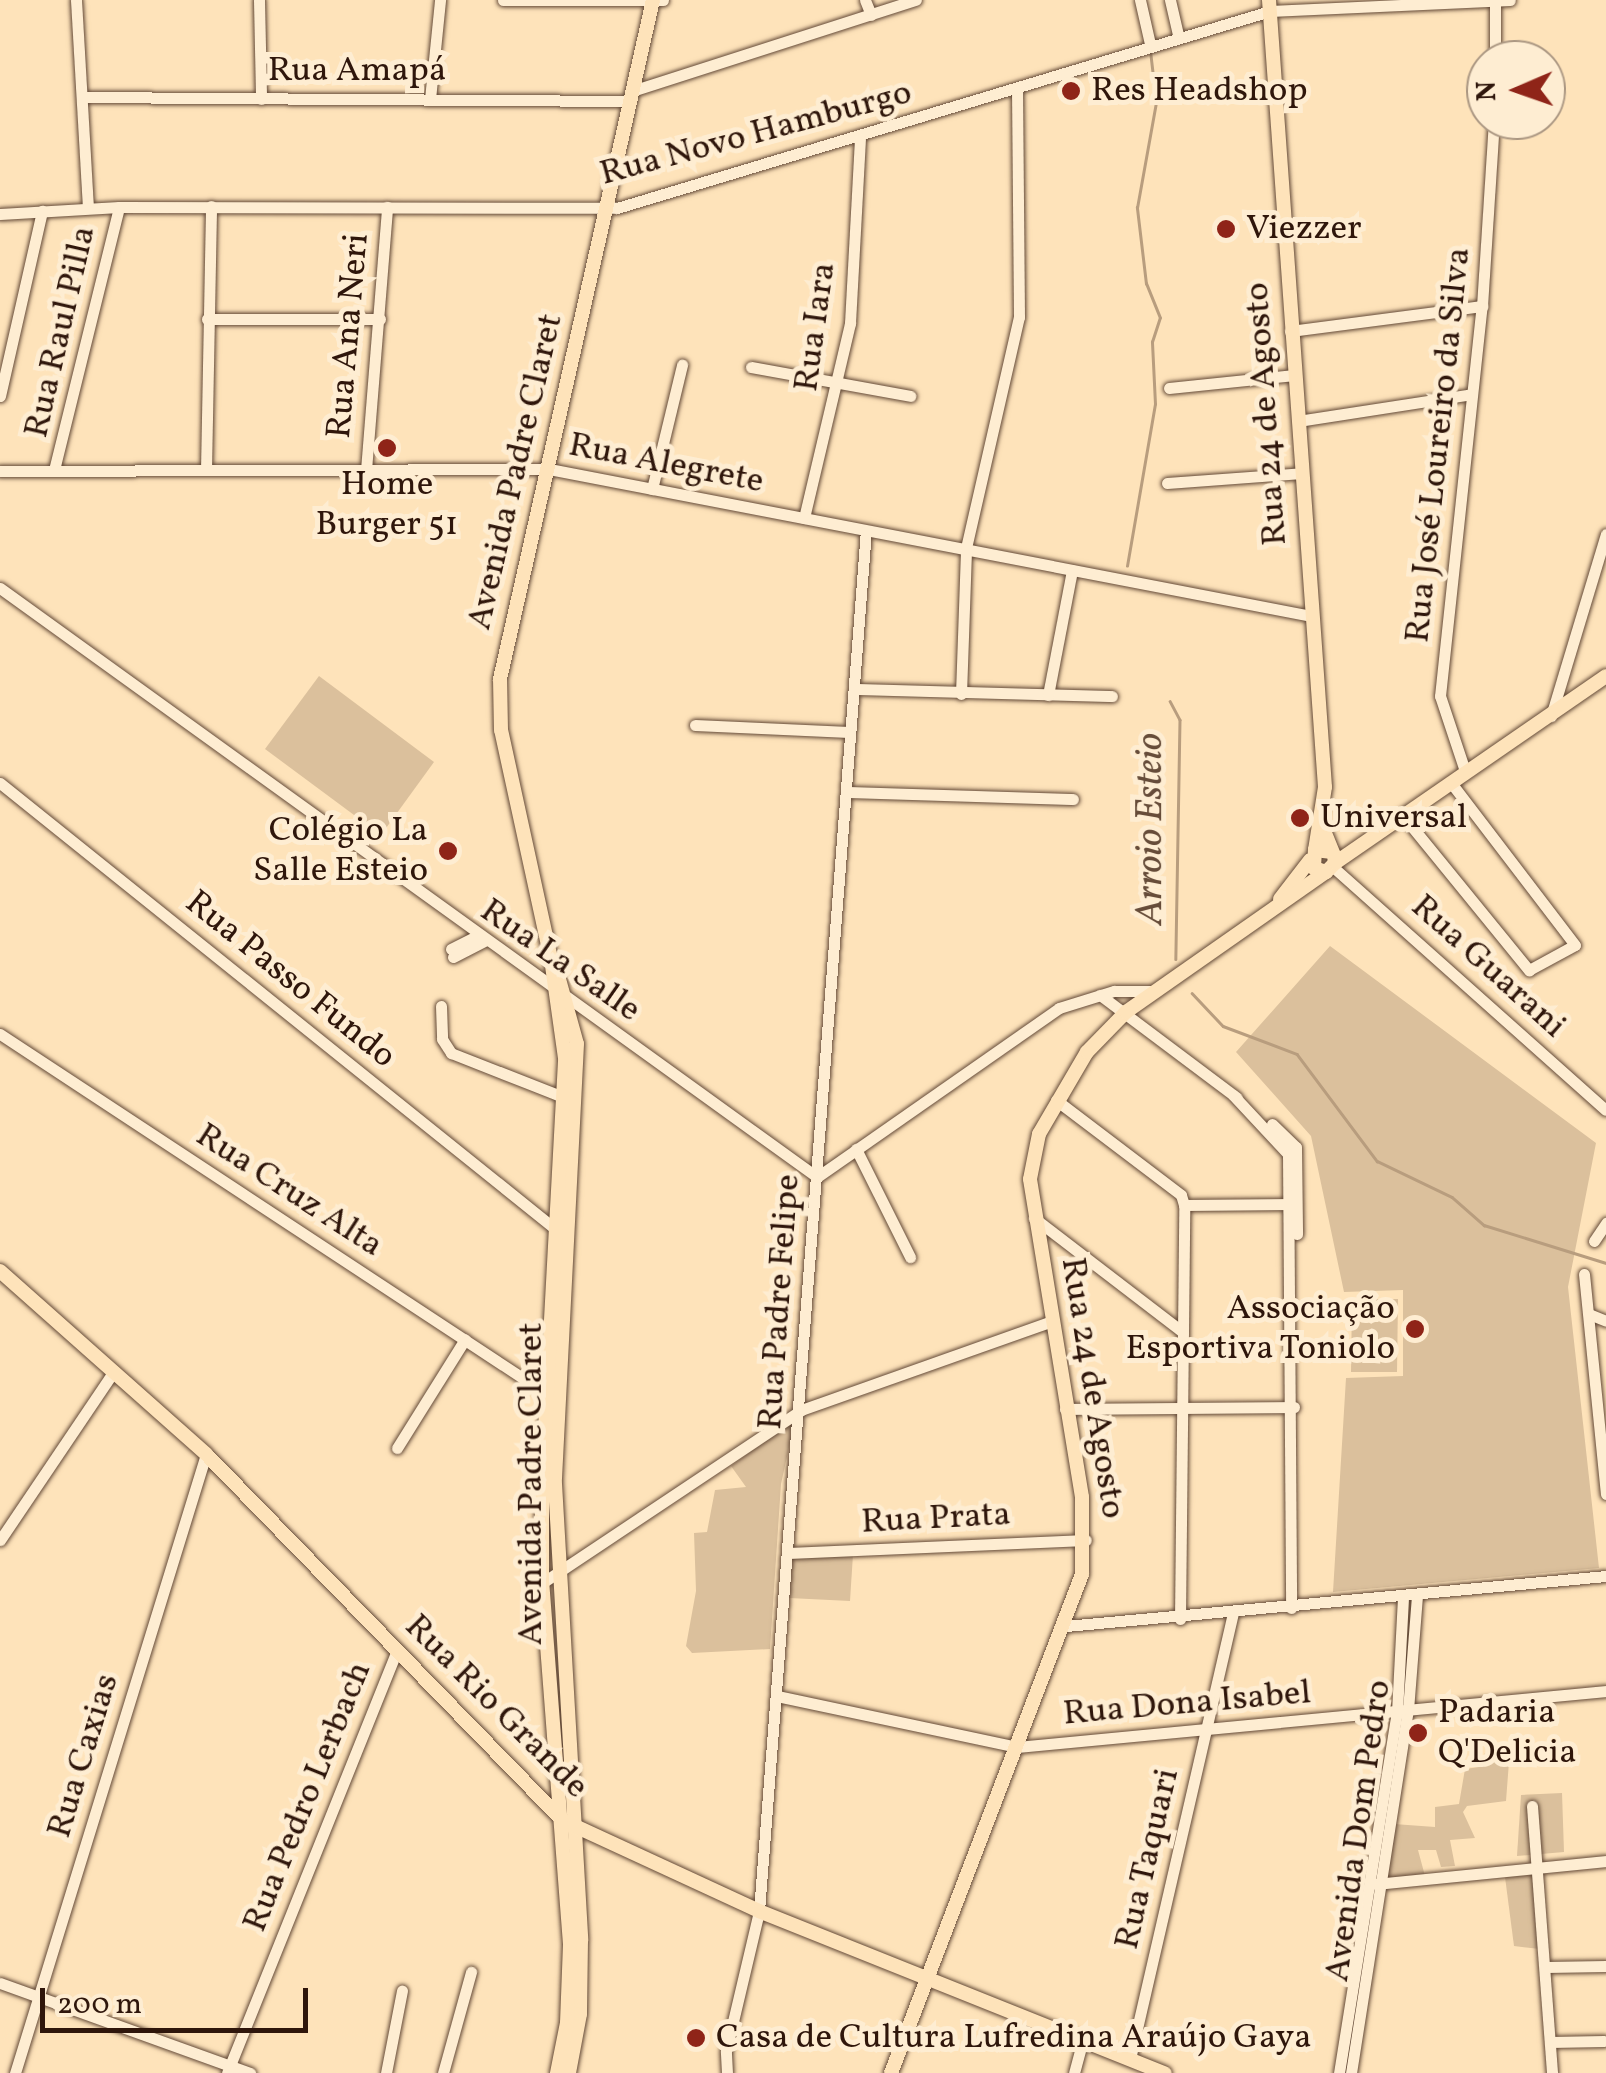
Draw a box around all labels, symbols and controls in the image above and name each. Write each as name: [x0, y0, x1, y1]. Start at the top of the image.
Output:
north arrow: [1466, 40, 1566, 140]
street label: Rua Amapá: [268, 50, 446, 92]
place label: Res Headshop: [1091, 70, 1307, 112]
street label: Rua Novo Hamburgo: [596, 72, 916, 196]
marker: Res Headshop: [1060, 80, 1082, 102]
text: N: [1468, 80, 1507, 102]
place label: Viezzer: [1246, 208, 1362, 250]
marker: Viezzer: [1215, 218, 1237, 240]
street label: Rua Raul Pilla: [16, 222, 106, 442]
street label: Rua Ana Neri: [319, 232, 379, 440]
street label: Rua José Loureiro da Silva: [1397, 245, 1481, 645]
street label: Rua Iara: [786, 260, 846, 394]
street label: Rua 24 de Agosto: [1237, 281, 1297, 547]
street label: Avenida Padre Claret: [459, 310, 573, 634]
street label: Rua Alegrete: [565, 425, 767, 503]
marker: Home Burger 51: [376, 437, 398, 459]
place label: Home Burger 51: [316, 464, 458, 546]
water label: Arroio Esteio: [1129, 733, 1175, 925]
place label: Universal: [1320, 797, 1467, 839]
marker: Universal: [1289, 807, 1311, 829]
place label: Colégio La Salle Esteio: [253, 810, 428, 892]
marker: Colégio La Salle Esteio: [437, 840, 459, 862]
street label: Rua Passo Fundo: [176, 882, 404, 1078]
street label: Rua Guarani: [1402, 886, 1574, 1048]
street label: Rua La Salle: [472, 890, 648, 1032]
street label: Rua Cruz Alta: [188, 1115, 390, 1267]
street label: Rua Padre Felipe: [750, 1173, 810, 1431]
street label: Rua 24 de Agosto: [1051, 1254, 1133, 1522]
place label: Associação Esportiva Toniolo: [1124, 1288, 1395, 1370]
marker: Associação Esportiva Toniolo: [1404, 1318, 1426, 1340]
street label: Avenida Padre Claret: [511, 1323, 553, 1645]
street label: Rua Prata: [860, 1494, 1012, 1544]
street label: Rua Rio Grande: [395, 1606, 597, 1808]
street label: Rua Pedro Lerbach: [235, 1656, 381, 1938]
street label: Rua Caxias: [39, 1669, 129, 1843]
street label: Rua Dona Isabel: [1061, 1672, 1313, 1736]
street label: Avenida Dom Pedro: [1317, 1677, 1401, 1985]
place label: Padaria Q'Delicia: [1438, 1692, 1577, 1774]
marker: Padaria Q'Delicia: [1407, 1722, 1429, 1744]
street label: Rua Taquari: [1107, 1764, 1189, 1954]
scale bar: [45, 1968, 312, 2030]
text: 200 m: [57, 1984, 142, 2026]
place label: Casa de Cultura Lufredina Araújo Gaya: [716, 2017, 1312, 2059]
marker: Casa de Cultura Lufredina Araújo Gaya: [685, 2027, 707, 2049]

